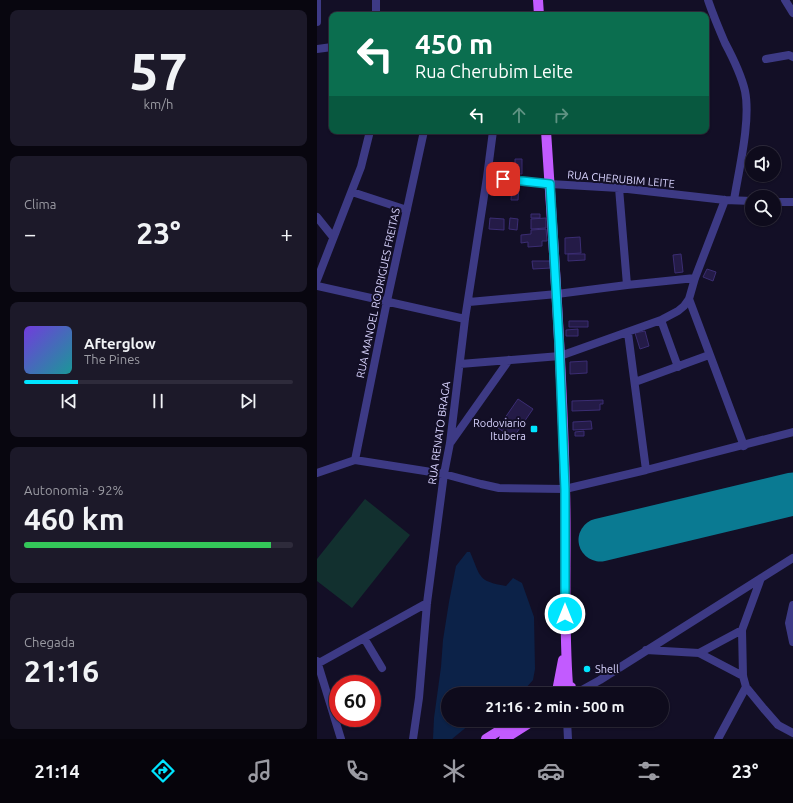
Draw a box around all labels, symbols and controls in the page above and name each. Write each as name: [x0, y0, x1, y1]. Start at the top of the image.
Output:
icon: left: [349, 28, 401, 80]
text: 450 m: [415, 28, 493, 59]
text: 57: [129, 42, 188, 100]
text: Rua Cherubim Leite: [415, 61, 573, 81]
text: km/h: [143, 97, 174, 111]
icon: left: [466, 104, 488, 126]
icon: ahead: [508, 104, 530, 126]
icon: right: [550, 104, 572, 126]
map controls: [745, 146, 781, 226]
button: sound: [745, 146, 781, 182]
pin: [486, 162, 520, 196]
icon: arrive: [492, 168, 514, 190]
street label: RUA CHERUBIM LEITE: [567, 168, 675, 190]
button: search: [745, 190, 781, 226]
text: Clima: [24, 197, 56, 211]
street label: RUA MANOEL RODRIGUES FREITAS: [354, 207, 402, 379]
text: 23°: [136, 216, 181, 250]
text: −: [24, 221, 36, 246]
text: +: [281, 221, 293, 246]
text: Afterglow: [84, 335, 156, 352]
text: The Pines: [84, 352, 140, 366]
street label: RUA RENATO BRAGA: [426, 380, 452, 485]
icon: previous: [58, 390, 80, 412]
icon: pause: [147, 390, 169, 412]
icon: next: [237, 390, 259, 412]
place label: Rodoviario Itubera: [473, 417, 526, 442]
marker: Rodoviario Itubera: [529, 424, 539, 434]
text: Autonomia · 92%: [24, 483, 123, 497]
text: 460 km: [24, 502, 125, 536]
position arrow: [544, 593, 586, 635]
text: Chegada: [24, 635, 75, 649]
text: 21:16: [24, 654, 99, 688]
place label: Shell: [595, 663, 619, 675]
marker: Shell: [582, 664, 592, 674]
speed limit sign: 60: [329, 675, 381, 727]
text: 21:16 · 2 min · 500 m: [486, 698, 624, 715]
icon: directions: [149, 757, 177, 785]
icon: music: [246, 757, 274, 785]
icon: phone: [343, 757, 371, 785]
icon: climate: [440, 757, 468, 785]
icon: car: [537, 757, 565, 785]
icon: filters: [635, 757, 663, 785]
text: 21:14: [35, 761, 80, 781]
text: 23°: [732, 761, 758, 781]

